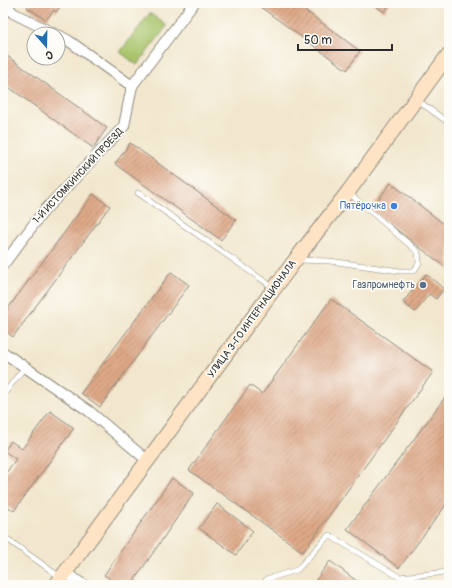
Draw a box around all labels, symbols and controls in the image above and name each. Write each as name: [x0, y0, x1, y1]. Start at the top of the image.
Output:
north arrow: [26, 26, 66, 66]
scale bar: [298, 26, 392, 52]
text: 50 m: [304, 33, 332, 48]
text: С: [44, 48, 55, 62]
street label: 1-Й ИСТОМКИНСКИЙ ПРОЕЗД: [30, 124, 126, 226]
place label: Пятёрочка: [340, 200, 386, 212]
marker: Пятёрочка: [389, 201, 399, 211]
street label: УЛИЦА 3-ГО ИНТЕРНАЦИОНАЛА: [205, 257, 299, 380]
place label: Газпромнефть: [352, 279, 415, 291]
marker: Газпромнефть: [418, 280, 428, 290]

